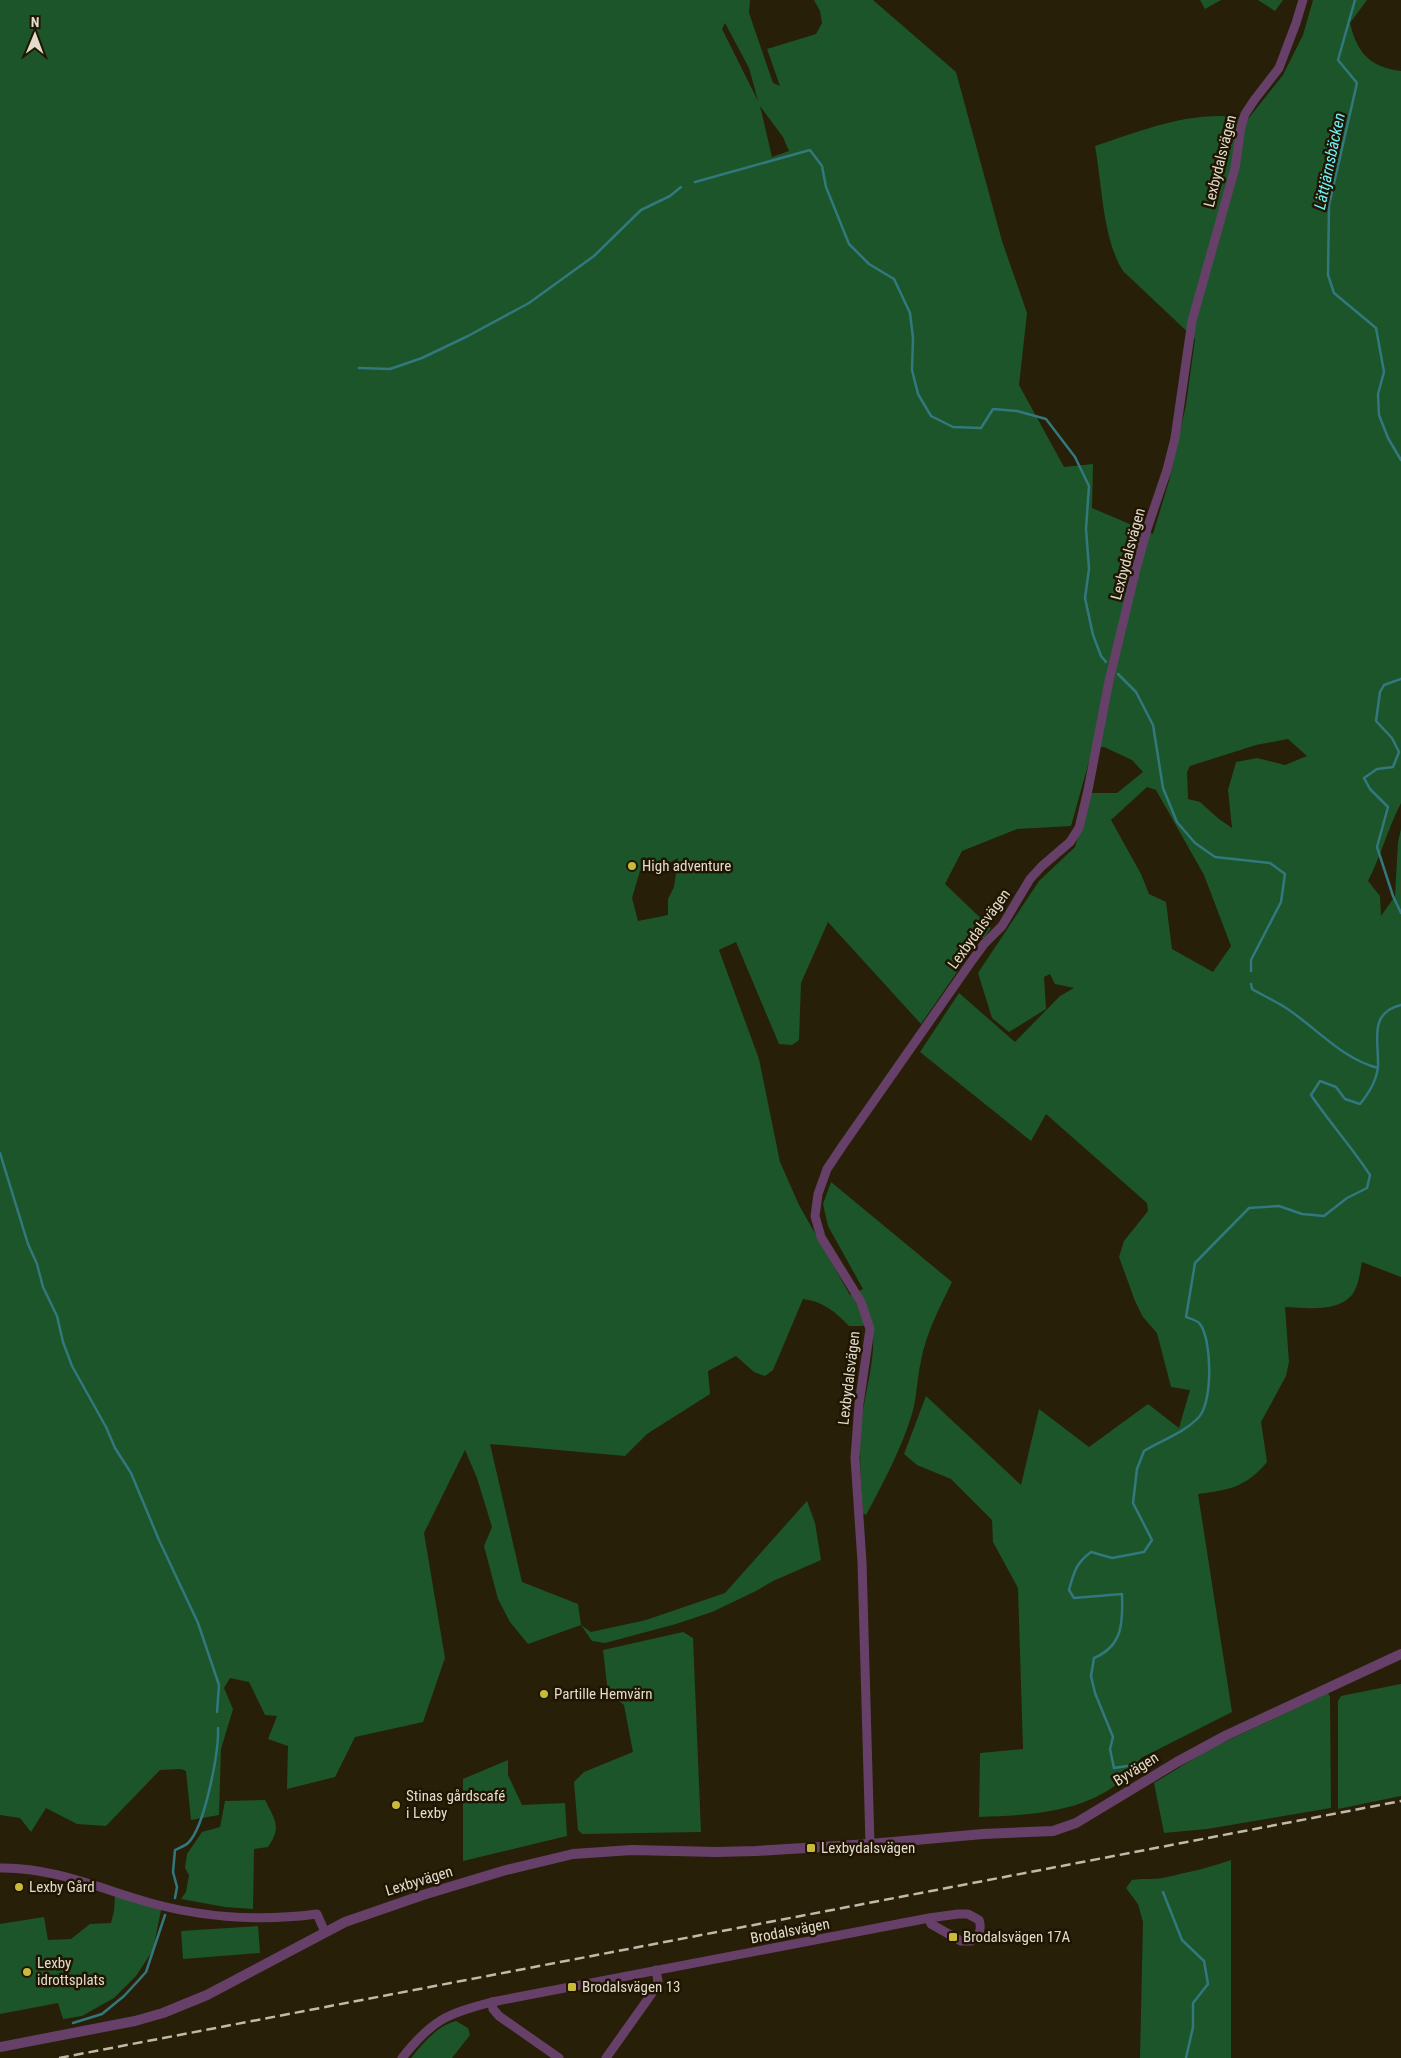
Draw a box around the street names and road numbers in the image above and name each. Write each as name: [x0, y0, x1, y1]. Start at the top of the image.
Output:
street label: Lexbydalsvägen: [1200, 113, 1240, 209]
street label: Lexbydalsvägen: [1107, 506, 1149, 602]
street label: Lexbydalsvägen: [944, 886, 1014, 972]
street label: Lexbydalsvägen: [834, 1330, 864, 1426]
street label: Byvägen: [1110, 1748, 1162, 1790]
street label: Lexbyvägen: [383, 1862, 455, 1900]
street label: Brodalsvägen: [749, 1915, 831, 1947]

